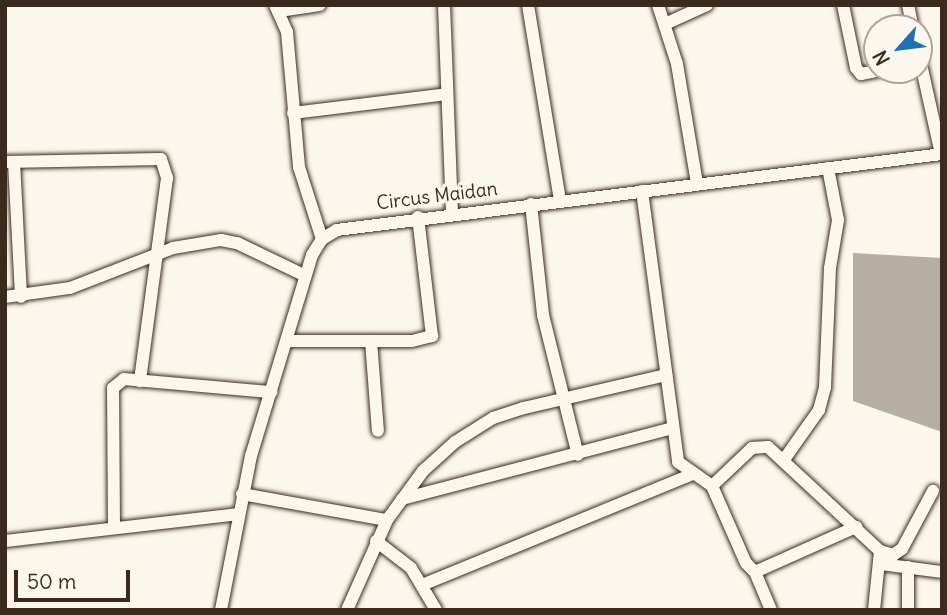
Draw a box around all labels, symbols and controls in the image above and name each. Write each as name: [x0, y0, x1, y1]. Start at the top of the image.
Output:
north arrow: [863, 14, 933, 84]
text: N: [868, 46, 895, 69]
street label: Circus Maidan: [375, 177, 499, 215]
scale bar: [18, 556, 133, 600]
text: 50 m: [27, 568, 76, 595]

